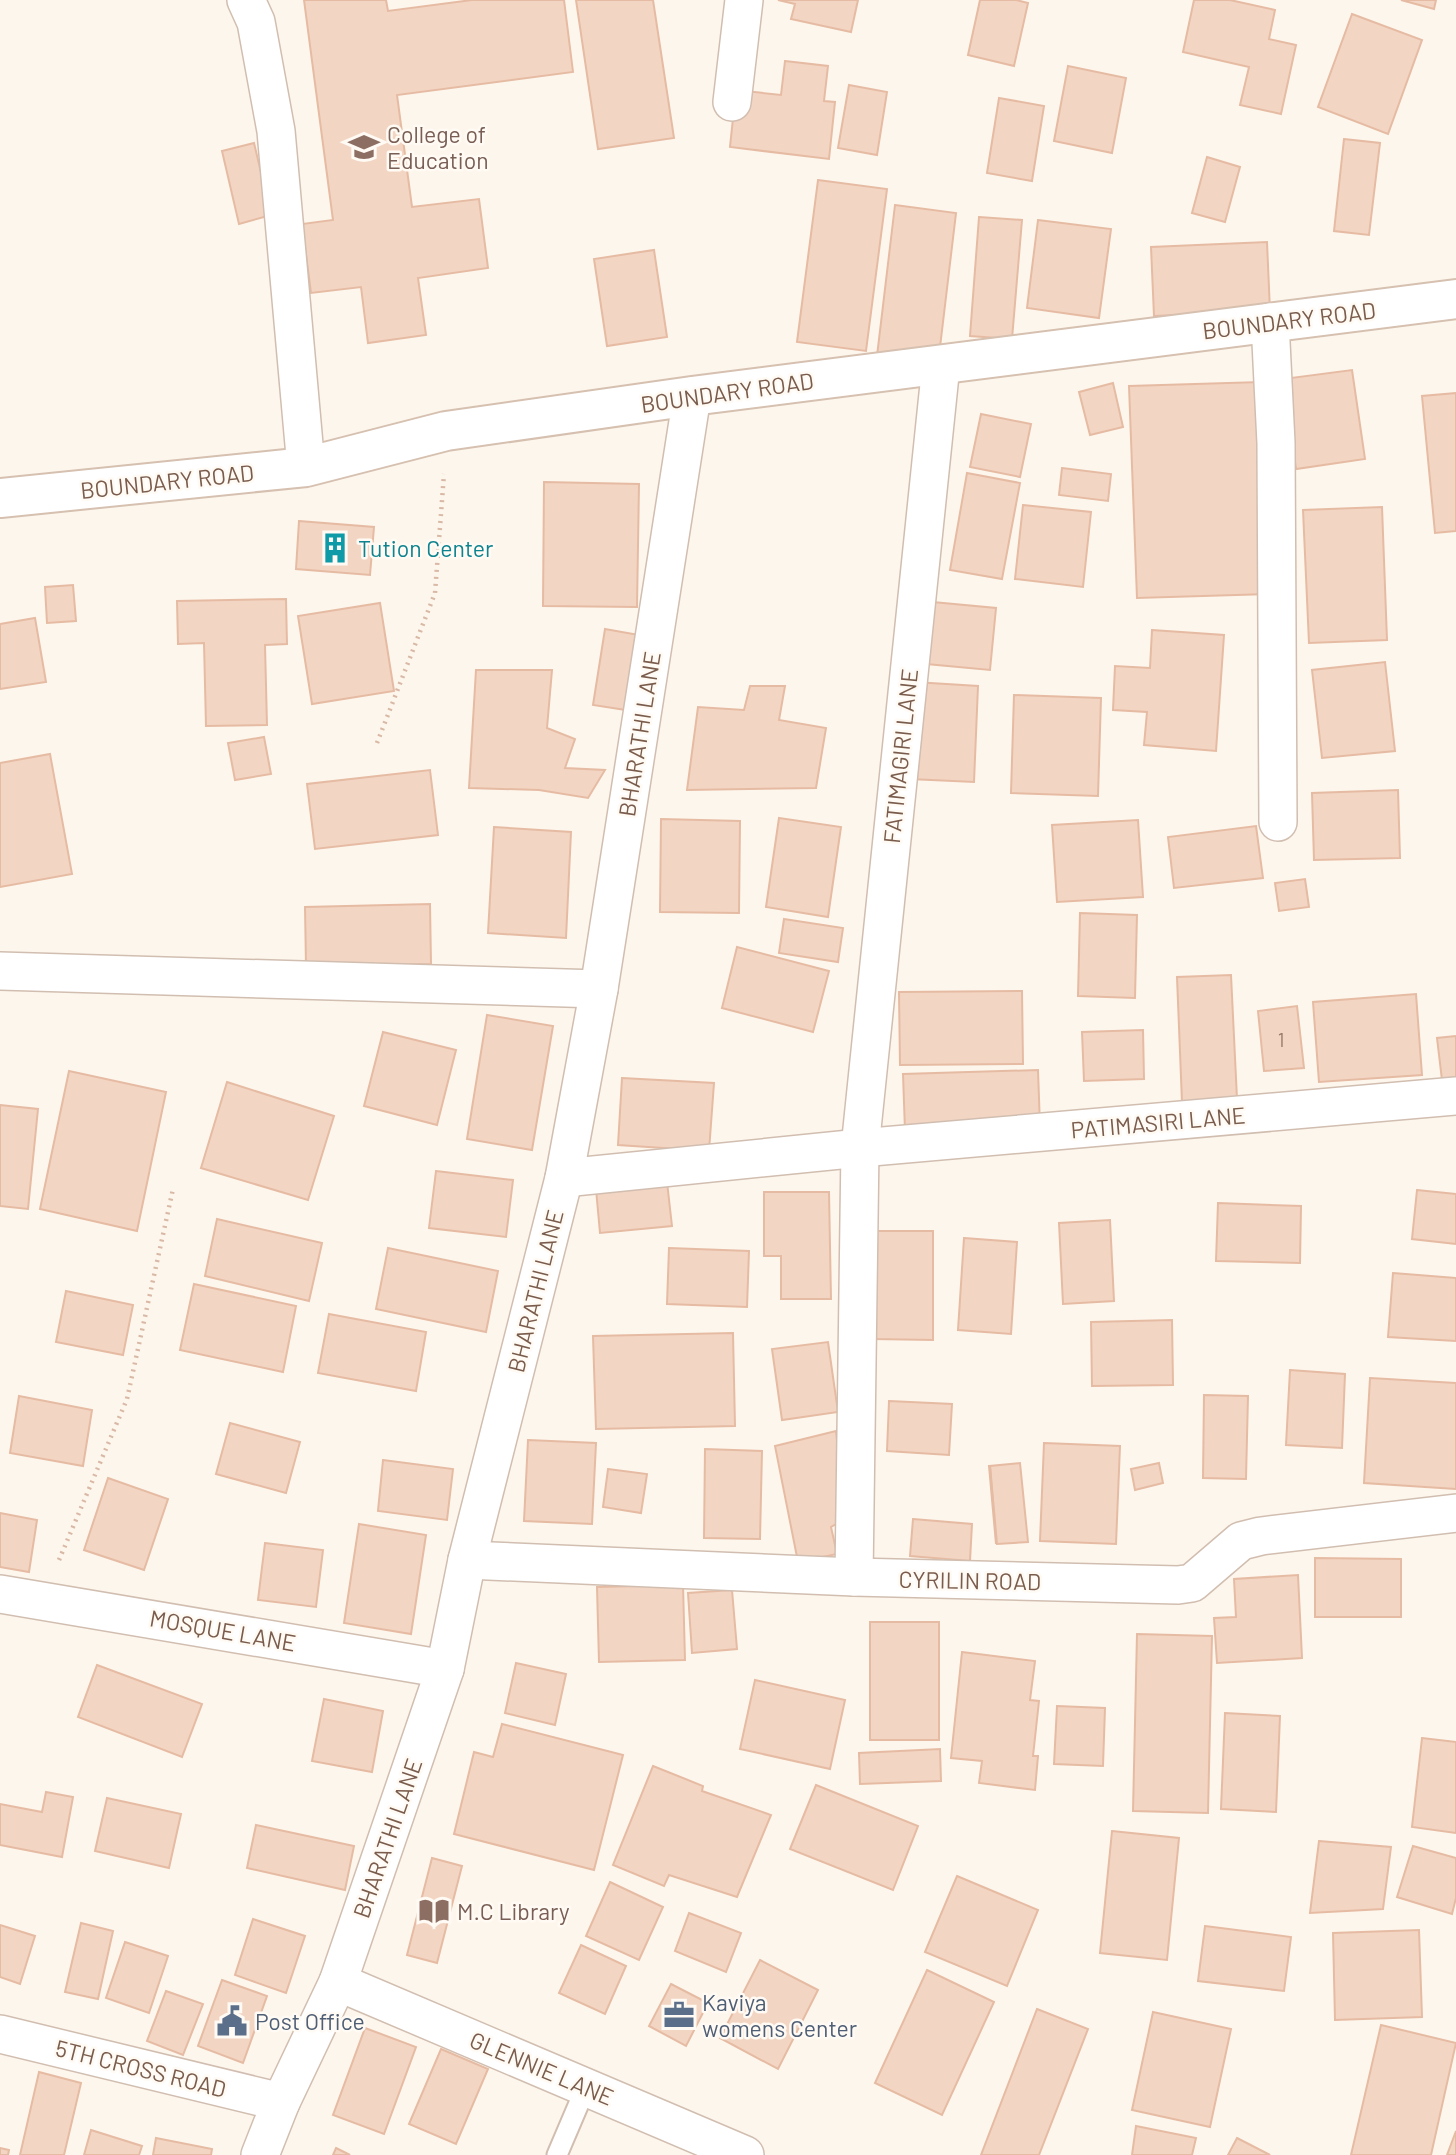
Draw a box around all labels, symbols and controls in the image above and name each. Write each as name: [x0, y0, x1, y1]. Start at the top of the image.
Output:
place label: College of Education: [387, 120, 489, 174]
school or university icon: College of Education: [347, 130, 381, 164]
street label: BOUNDARY ROAD: [1201, 295, 1377, 345]
street label: BOUNDARY ROAD: [639, 366, 815, 418]
street label: BOUNDARY ROAD: [79, 458, 255, 504]
building icon: Tution Center: [318, 531, 352, 565]
place label: Tution Center: [358, 534, 494, 562]
street label: BHARATHI LANE: [612, 649, 666, 819]
street label: FATIMAGIRI LANE: [877, 667, 923, 845]
house number: 1: [1278, 1028, 1284, 1051]
street label: PATIMASIRI LANE: [1069, 1100, 1247, 1144]
street label: BHARATHI LANE: [501, 1207, 569, 1375]
street label: CYRILIN ROAD: [899, 1565, 1041, 1595]
street label: MOSQUE LANE: [148, 1603, 298, 1657]
street label: BHARATHI LANE: [347, 1755, 427, 1921]
library icon: M.C Library: [417, 1894, 451, 1928]
place label: M.C Library: [457, 1897, 570, 1925]
place label: Kaviya womens Center: [702, 1988, 858, 2042]
office icon: Kaviya womens Center: [662, 1998, 696, 2032]
public building icon: Post Office: [215, 2004, 249, 2038]
place label: Post Office: [255, 2007, 365, 2035]
street label: GLENNIE LANE: [466, 2025, 618, 2111]
street label: 5TH CROSS ROAD: [53, 2033, 229, 2103]

